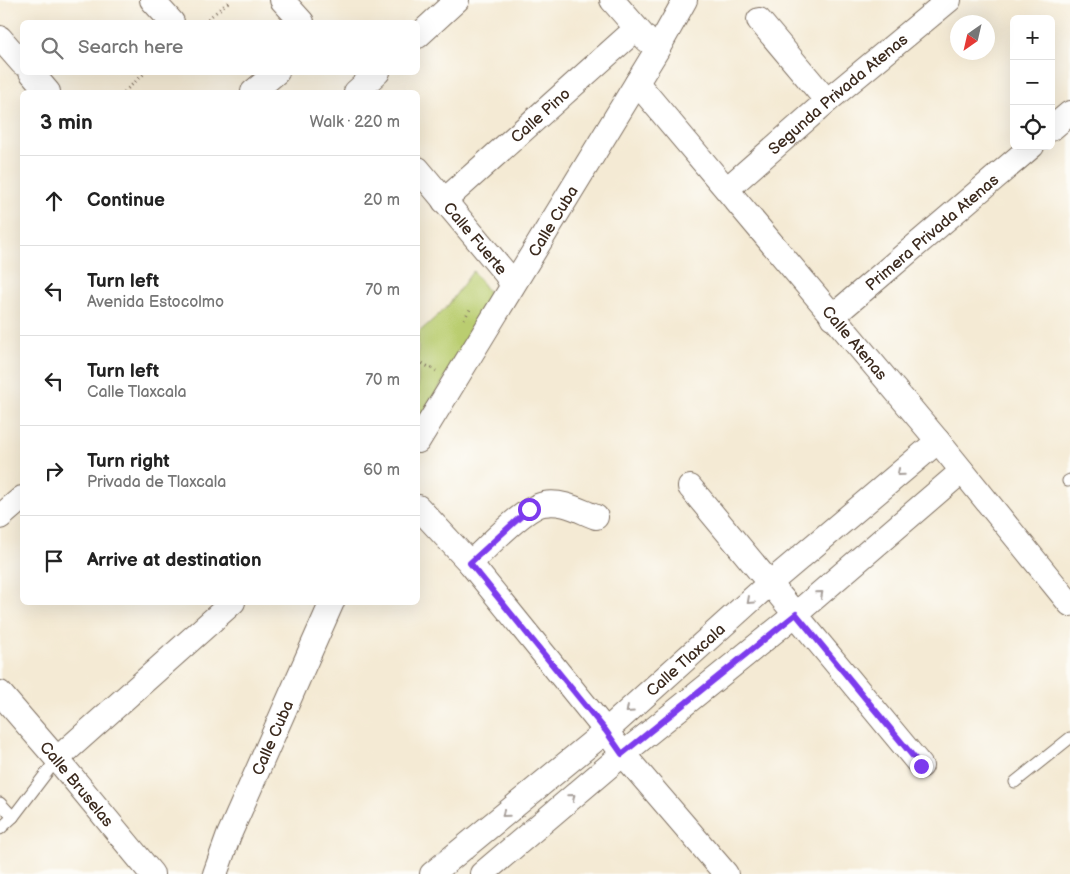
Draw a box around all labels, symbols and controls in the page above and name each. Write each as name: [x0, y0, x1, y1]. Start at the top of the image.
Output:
north arrow: [950, 15, 995, 60]
map controls: [1010, 15, 1055, 150]
button: +: [1010, 15, 1055, 60]
search box: [20, 20, 420, 75]
street label: Segunda Privada Atenas: [765, 30, 912, 159]
icon: search: [38, 34, 66, 62]
text: Search here: [78, 36, 183, 59]
button: −: [1010, 60, 1055, 105]
street label: Calle Pino: [507, 85, 575, 148]
button: locate: [1010, 105, 1055, 150]
text: 3 min: [40, 110, 93, 135]
text: Walk · 220 m: [310, 113, 400, 132]
street label: Primera Privada Atenas: [862, 171, 1003, 295]
street label: Calle Cuba: [525, 183, 583, 261]
icon: ahead: [40, 187, 68, 215]
text: Continue: [87, 189, 165, 212]
text: 20 m: [364, 191, 400, 210]
street label: Calle Fuerte: [439, 199, 511, 280]
text: Turn left: [87, 270, 159, 293]
icon: left: [40, 277, 68, 305]
text: 70 m: [365, 281, 400, 300]
text: Avenida Estocolmo: [87, 293, 224, 312]
street label: Calle Atenas: [817, 302, 891, 384]
text: Turn left: [87, 360, 159, 383]
icon: left: [40, 367, 68, 395]
text: 70 m: [365, 371, 400, 390]
text: Calle Tlaxcala: [87, 383, 187, 402]
text: Turn right: [87, 450, 170, 473]
icon: right: [40, 457, 68, 485]
text: 60 m: [363, 461, 400, 480]
one-way arrow: [897, 467, 906, 476]
text: Privada de Tlaxcala: [87, 473, 226, 492]
route start: [518, 498, 541, 521]
icon: arrive: [40, 547, 68, 575]
text: Arrive at destination: [87, 549, 262, 572]
one-way arrow: [814, 591, 823, 600]
one-way arrow: [747, 595, 756, 604]
street label: Calle Tlaxcala: [643, 620, 730, 701]
street label: Calle Cuba: [249, 698, 298, 778]
one-way arrow: [626, 704, 635, 713]
street label: Calle Bruselas: [35, 738, 117, 831]
route end: [910, 755, 933, 778]
one-way arrow: [567, 794, 576, 803]
one-way arrow: [502, 809, 511, 817]

